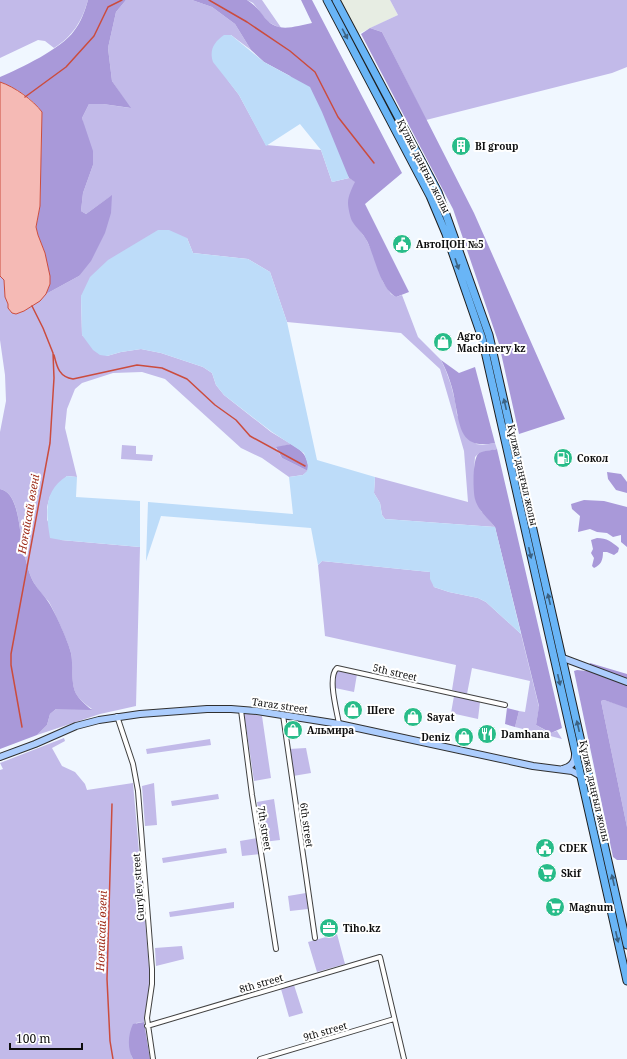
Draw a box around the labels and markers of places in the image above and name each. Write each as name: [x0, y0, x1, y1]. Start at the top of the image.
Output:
building icon: BI group: [450, 135, 472, 157]
place label: BI group: [475, 139, 518, 153]
public building icon: АвтоЦОН №5: [391, 233, 413, 255]
place label: АвтоЦОН №5: [416, 237, 484, 251]
place label: Agro Machinery kz: [457, 329, 526, 355]
shop icon: Agro Machinery kz: [432, 331, 454, 353]
fuel station icon: Сокол: [552, 447, 574, 469]
place label: Сокол: [577, 451, 609, 465]
shop icon: Шеге: [342, 699, 364, 721]
place label: Шеге: [367, 703, 395, 717]
shop icon: Sayat: [402, 706, 424, 728]
place label: Sayat: [427, 710, 454, 724]
shop icon: Альмира: [282, 719, 304, 741]
place label: Альмира: [307, 723, 354, 737]
restaurant icon: Damhana: [476, 723, 498, 745]
shop icon: Deniz: [453, 726, 475, 748]
place label: Damhana: [501, 727, 550, 741]
place label: Deniz: [421, 730, 450, 744]
public building icon: CDEK: [534, 837, 556, 859]
place label: CDEK: [559, 841, 588, 855]
supermarket icon: Skif: [536, 862, 558, 884]
place label: Skif: [561, 866, 582, 880]
supermarket icon: Magnum: [544, 896, 566, 918]
place label: Magnum: [569, 900, 613, 914]
office icon: Tiho.kz: [318, 917, 340, 939]
place label: Tiho.kz: [343, 921, 380, 935]

